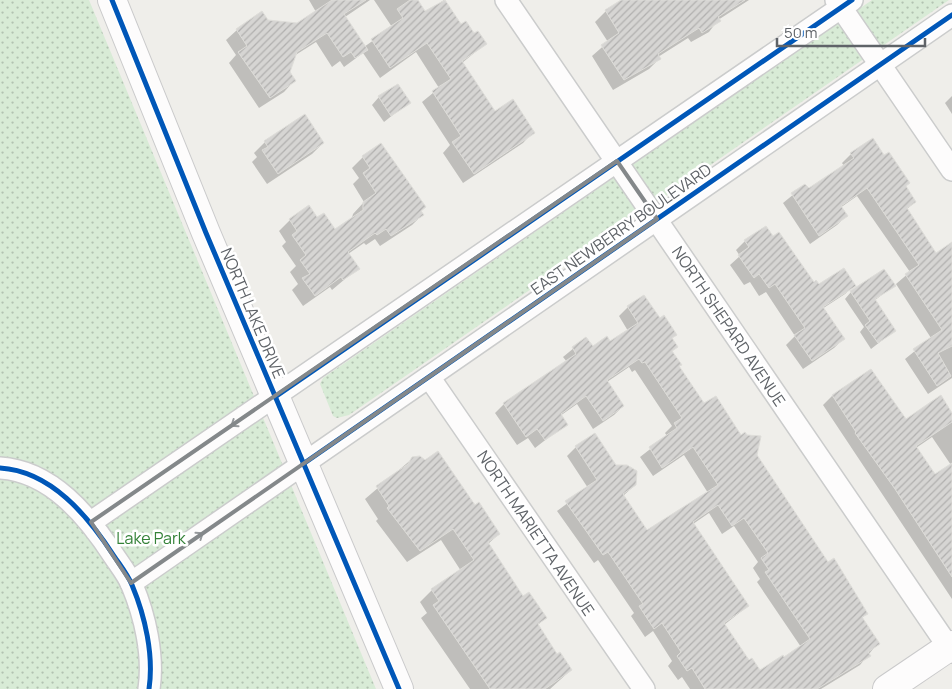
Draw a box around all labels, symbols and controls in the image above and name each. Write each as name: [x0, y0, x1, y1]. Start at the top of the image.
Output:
scale bar: [777, 15, 924, 47]
text: 50 m: [784, 22, 818, 43]
street label: EAST NEWBERRY BOULEVARD: [526, 158, 716, 300]
street label: NORTH SHEPARD AVENUE: [667, 242, 791, 410]
street label: NORTH LAKE DRIVE: [216, 244, 290, 382]
one-way arrow: [231, 418, 240, 427]
street label: NORTH MARIETTA AVENUE: [472, 446, 600, 620]
park label: Lake Park: [116, 527, 187, 549]
one-way arrow: [194, 532, 204, 541]

